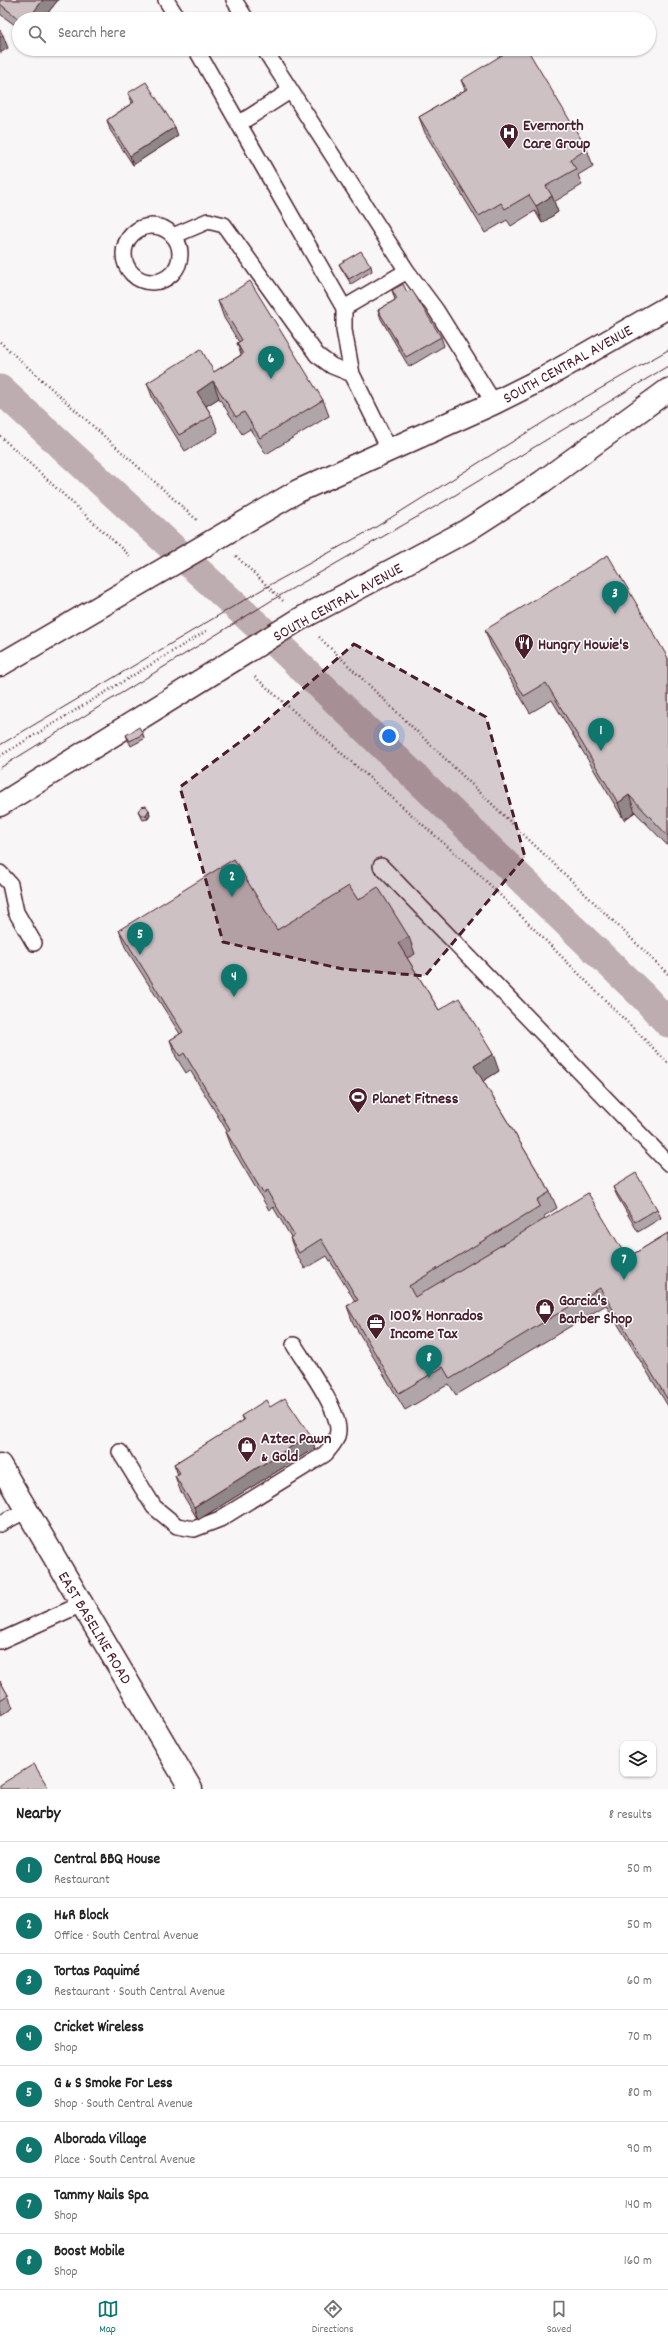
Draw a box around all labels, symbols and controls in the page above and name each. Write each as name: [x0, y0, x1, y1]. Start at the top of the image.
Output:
search box: [12, 12, 656, 56]
icon: search: [26, 23, 48, 45]
text: Search here: [58, 23, 126, 45]
place label: Evernorth Care Group: [523, 115, 590, 156]
hospital icon: Evernorth Care Group: [498, 122, 520, 150]
street label: SOUTH CENTRAL AVENUE: [499, 320, 638, 410]
pin: 6: [258, 346, 284, 379]
street label: SOUTH CENTRAL AVENUE: [269, 558, 408, 648]
pin: 3: [602, 581, 628, 614]
restaurant icon: Hungry Howie's: [513, 632, 535, 660]
place label: Hungry Howie's: [538, 634, 629, 657]
pin: 1: [588, 718, 614, 751]
your location: [379, 726, 399, 746]
pin: 2: [219, 864, 245, 897]
pin: 5: [127, 922, 153, 955]
pin: 4: [221, 964, 247, 997]
sports icon: Planet Fitness: [347, 1086, 369, 1114]
place label: Planet Fitness: [372, 1088, 459, 1111]
pin: 7: [611, 1247, 637, 1280]
place label: Garcia's Barber Shop: [559, 1290, 632, 1331]
shop icon: Garcia's Barber Shop: [534, 1297, 556, 1325]
place label: 100% Honrados Income Tax: [390, 1305, 484, 1346]
office icon: 100% Honrados Income Tax: [365, 1312, 387, 1340]
pin: 8: [416, 1345, 442, 1378]
place label: Aztec Pawn & Gold: [261, 1428, 331, 1469]
shop icon: Aztec Pawn & Gold: [236, 1435, 258, 1463]
street label: EAST BASELINE ROAD: [51, 1567, 137, 1689]
map controls: [620, 1741, 656, 1777]
button: layers: [620, 1741, 656, 1777]
text: Nearby: [16, 1803, 60, 1827]
text: 8 results: [609, 1806, 652, 1825]
text: Central BBQ House: [54, 1849, 160, 1871]
text: 1: [28, 1860, 30, 1879]
text: 50 m: [627, 1860, 652, 1879]
text: Restaurant: [54, 1871, 110, 1890]
text: H&R Block: [54, 1905, 109, 1927]
text: 2: [26, 1916, 32, 1935]
text: 50 m: [627, 1916, 652, 1935]
text: Office · South Central Avenue: [54, 1927, 199, 1946]
text: Tortas Paquimé: [54, 1961, 140, 1983]
text: 3: [26, 1972, 32, 1991]
text: 60 m: [627, 1972, 652, 1991]
text: Restaurant · South Central Avenue: [54, 1983, 225, 2002]
text: Cricket Wireless: [54, 2017, 144, 2039]
text: 4: [26, 2028, 32, 2047]
text: 70 m: [628, 2028, 652, 2047]
text: Shop: [54, 2039, 77, 2058]
text: G & S Smoke For Less: [54, 2073, 173, 2095]
text: 5: [26, 2084, 32, 2103]
text: 80 m: [628, 2084, 652, 2103]
text: Shop · South Central Avenue: [54, 2095, 193, 2114]
text: Alborada Village: [54, 2129, 146, 2151]
text: 6: [26, 2140, 32, 2159]
text: 90 m: [627, 2140, 652, 2159]
text: Place · South Central Avenue: [54, 2151, 195, 2170]
text: Tammy Nails Spa: [54, 2185, 148, 2207]
text: 7: [27, 2196, 31, 2215]
text: 140 m: [625, 2196, 652, 2215]
text: Shop: [54, 2207, 77, 2226]
text: Boost Mobile: [54, 2241, 125, 2263]
text: 8: [26, 2252, 32, 2271]
text: 160 m: [624, 2252, 652, 2271]
text: Shop: [54, 2263, 77, 2282]
tab: Map: [97, 2298, 119, 2338]
tab: Directions: [312, 2298, 354, 2338]
tab: Saved: [547, 2298, 571, 2338]

